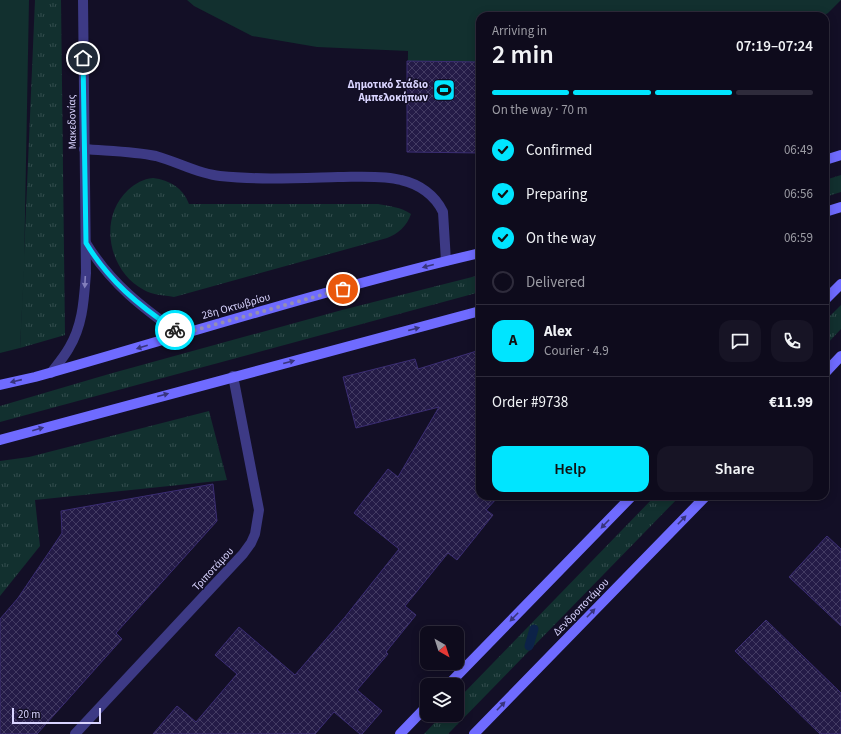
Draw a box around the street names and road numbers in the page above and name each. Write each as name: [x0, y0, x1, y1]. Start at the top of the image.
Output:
street label: Μακεδονίας: [64, 94, 80, 150]
street label: 28η Οκτωβρίου: [200, 289, 272, 323]
street label: Τριποτάμου: [189, 544, 237, 594]
street label: Δενδροποτάμου: [550, 575, 612, 639]

